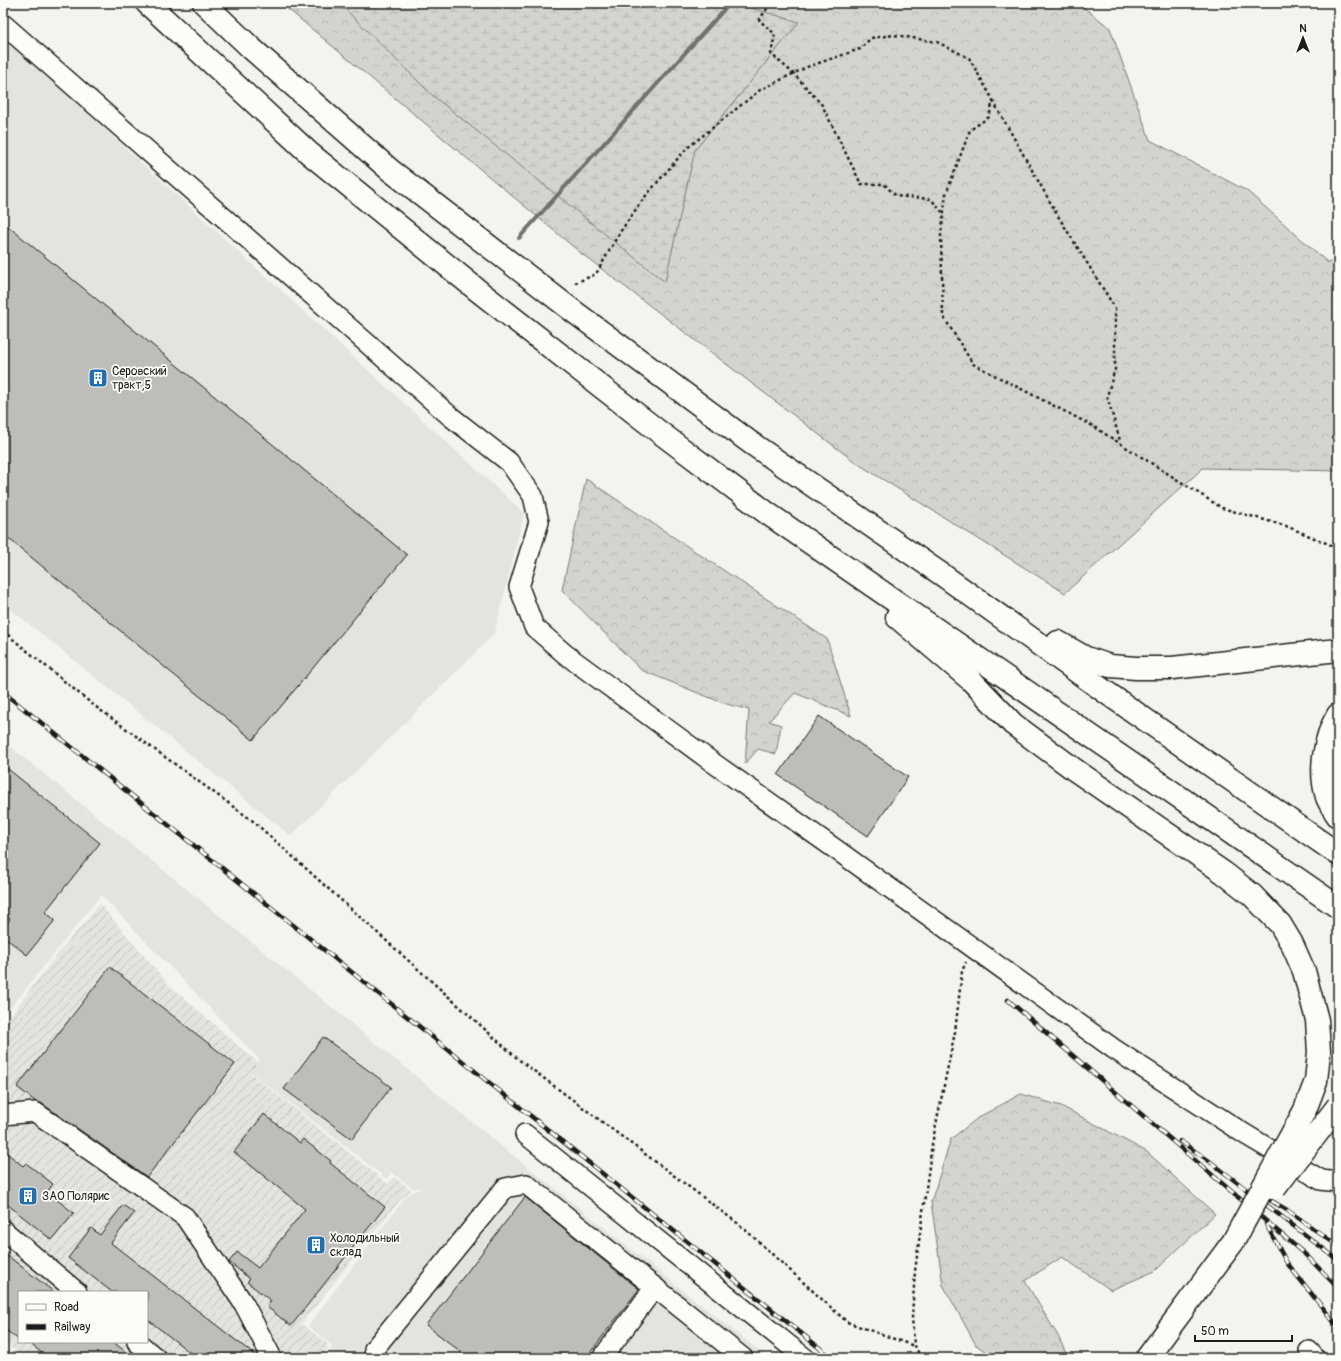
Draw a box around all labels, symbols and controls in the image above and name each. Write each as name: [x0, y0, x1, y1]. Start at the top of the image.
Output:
north arrow: [1283, 18, 1323, 58]
text: N: [1299, 22, 1307, 35]
place label: Серовский тракт,5: [112, 364, 167, 393]
building icon: Серовский тракт,5: [87, 367, 109, 389]
building icon: ЗАО Полярис: [17, 1185, 39, 1207]
place label: ЗАО Полярис: [42, 1189, 110, 1204]
place label: Холодильный склад: [330, 1231, 400, 1260]
building icon: Холодильный склад: [305, 1234, 327, 1256]
legend: [18, 1291, 148, 1343]
text: Road: [54, 1300, 79, 1315]
scale bar: [1195, 1317, 1292, 1343]
text: Railway: [54, 1320, 90, 1335]
text: 50 m: [1201, 1324, 1229, 1339]

